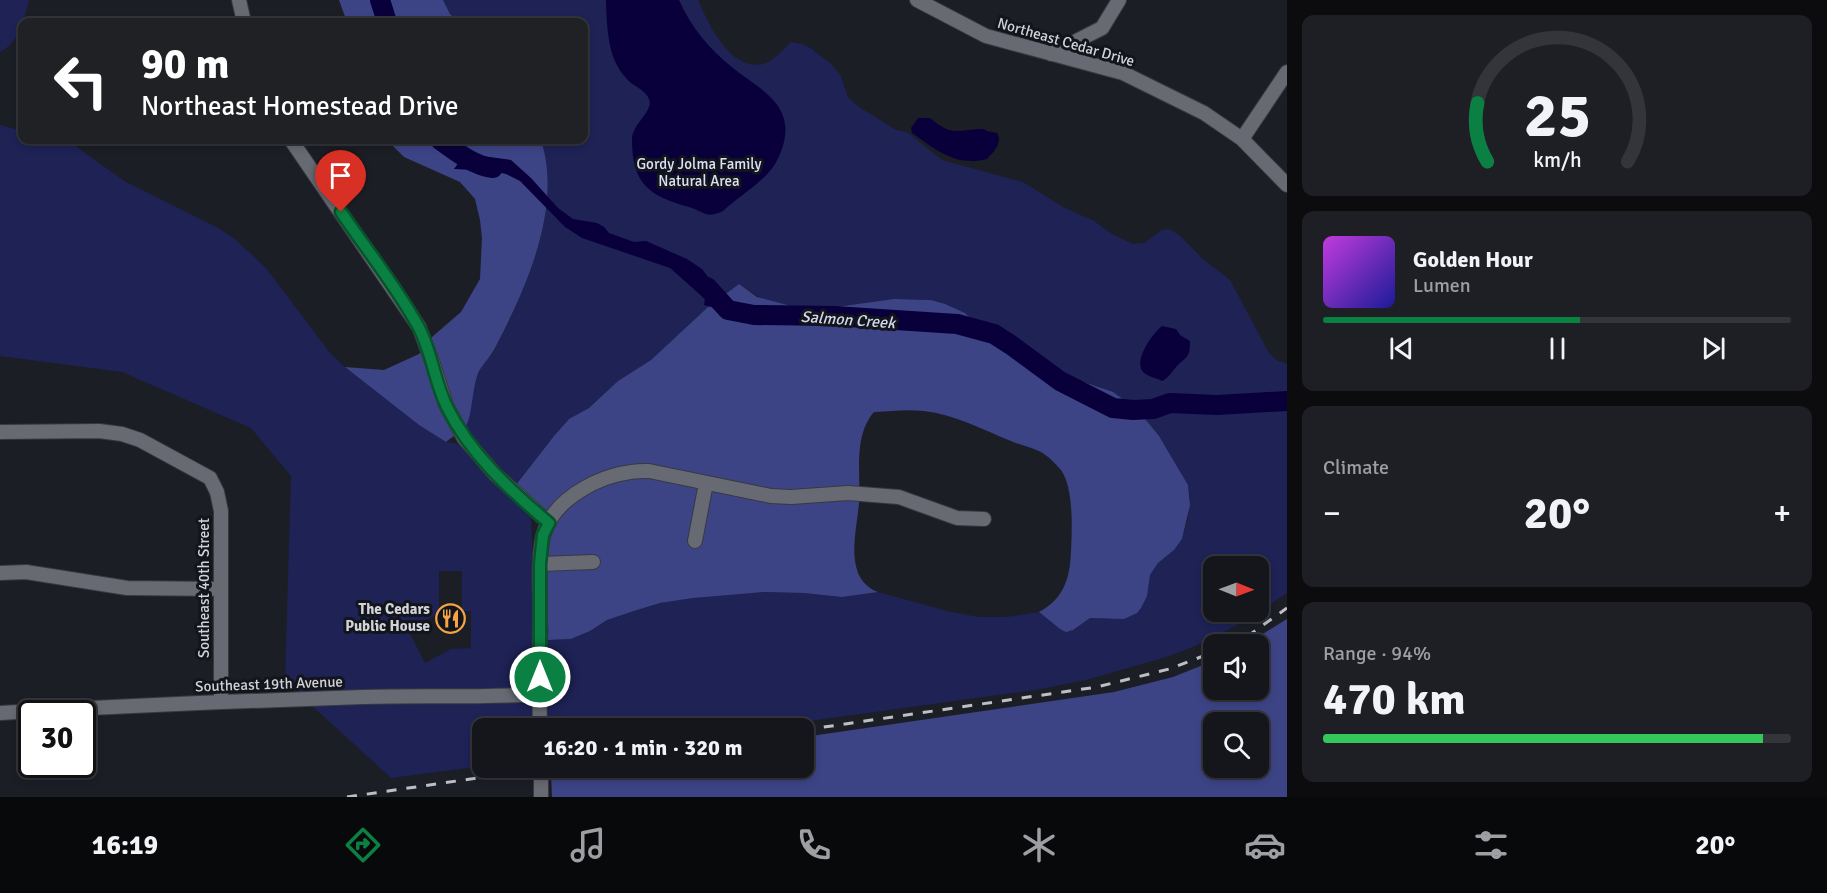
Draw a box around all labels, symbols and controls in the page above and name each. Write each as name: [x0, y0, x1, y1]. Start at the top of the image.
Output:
street label: Northeast Cedar Drive: [995, 14, 1137, 70]
text: 90 m: [141, 39, 230, 90]
icon: left: [42, 42, 120, 120]
text: 25: [1523, 77, 1591, 154]
text: Northeast Homestead Drive: [141, 90, 458, 123]
text: km/h: [1533, 148, 1581, 174]
pin: [315, 150, 366, 212]
park label: Gordy Jolma Family Natural Area: [636, 155, 762, 190]
icon: arrive: [324, 159, 357, 192]
text: Golden Hour: [1413, 246, 1533, 273]
text: Lumen: [1413, 273, 1471, 298]
water label: Salmon Creek: [800, 307, 898, 333]
icon: previous: [1385, 332, 1418, 365]
icon: pause: [1541, 332, 1574, 365]
icon: next: [1697, 332, 1730, 365]
text: Climate: [1323, 455, 1389, 480]
text: 20°: [1524, 486, 1590, 541]
text: −: [1323, 493, 1341, 534]
text: +: [1773, 493, 1791, 534]
street label: Southeast 40th Street: [195, 518, 213, 658]
north arrow: [1203, 556, 1269, 622]
map controls: [1203, 556, 1269, 778]
place label: The Cedars Public House: [345, 600, 430, 635]
restaurant icon: The Cedars Public House: [435, 602, 467, 634]
button: sound: [1203, 634, 1269, 700]
text: Range · 94%: [1323, 641, 1431, 666]
position arrow: [508, 645, 572, 709]
street label: Southeast 19th Avenue: [195, 672, 343, 696]
text: 470 km: [1323, 672, 1466, 727]
speed limit sign: 30: [18, 700, 96, 778]
button: search: [1203, 712, 1269, 778]
text: 16:20 · 1 min · 320 m: [543, 734, 743, 761]
icon: directions: [342, 824, 384, 866]
icon: music: [567, 824, 609, 866]
icon: phone: [793, 824, 835, 866]
icon: climate: [1018, 824, 1060, 866]
icon: car: [1244, 824, 1286, 866]
icon: filters: [1470, 824, 1512, 866]
text: 16:19: [92, 829, 158, 862]
text: 20°: [1695, 829, 1735, 862]

